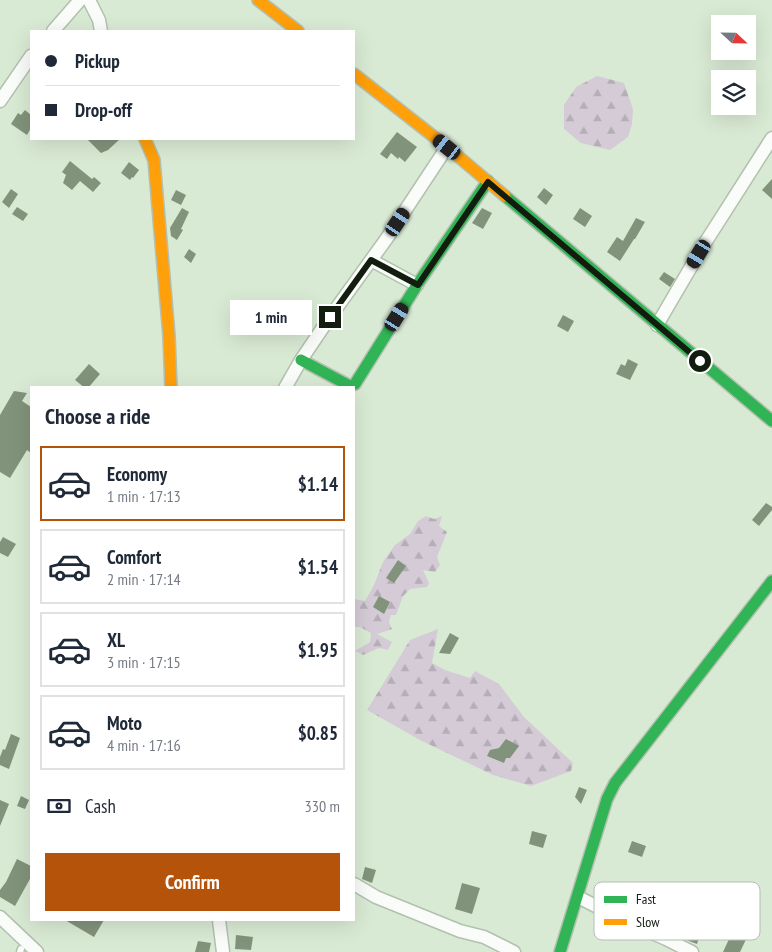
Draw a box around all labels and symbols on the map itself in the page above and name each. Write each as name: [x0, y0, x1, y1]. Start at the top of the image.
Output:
north arrow: [711, 15, 756, 60]
car: [430, 132, 463, 162]
car: [383, 205, 412, 239]
car: [684, 237, 713, 271]
callout: 1 min: [230, 300, 312, 334]
car: [382, 300, 411, 334]
route end: [319, 306, 341, 328]
route start: [689, 350, 711, 372]
legend: [594, 882, 760, 940]
text: Fast: [636, 890, 656, 908]
text: Slow: [636, 913, 660, 931]

